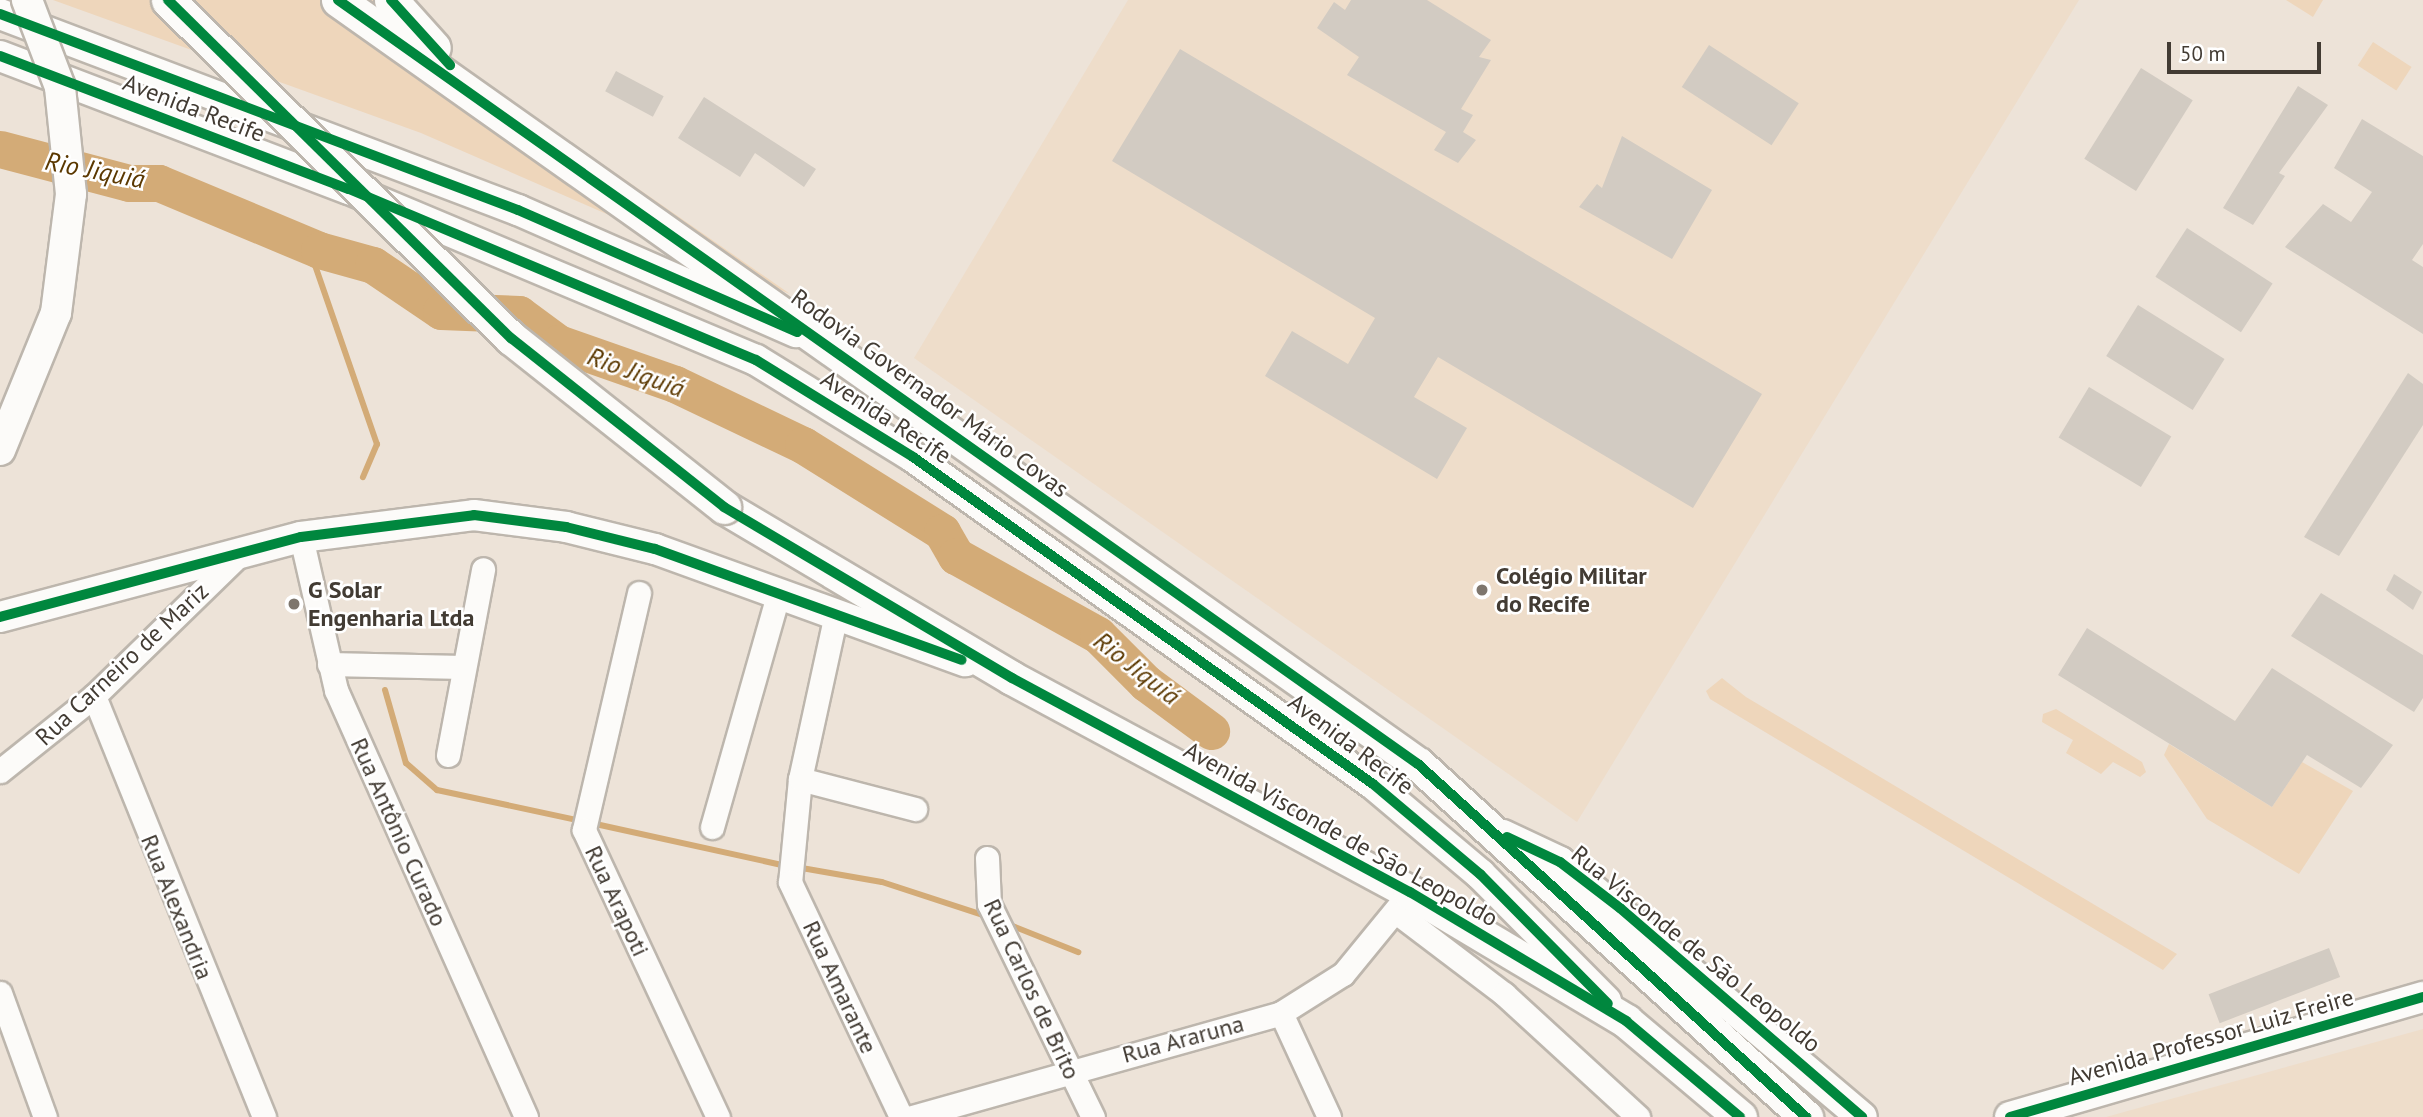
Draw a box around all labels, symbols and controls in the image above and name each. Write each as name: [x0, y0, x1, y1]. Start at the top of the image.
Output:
scale bar: [2171, 28, 2325, 72]
text: 50 m: [2180, 40, 2226, 67]
street label: Avenida Recife: [119, 68, 269, 148]
water label: Rio Jiquiá: [43, 145, 147, 195]
street label: Rodovia Governador Mário Covas: [786, 283, 1074, 503]
water label: Rio Jiquiá: [583, 340, 689, 404]
street label: Avenida Recife: [816, 364, 956, 470]
place label: Colégio Militar do Recife: [1496, 562, 1647, 618]
place label: G Solar Engenharia Ltda: [308, 576, 474, 632]
street label: Rua Carneiro de Mariz: [30, 577, 214, 751]
marker: Colégio Militar do Recife: [1474, 582, 1490, 598]
marker: G Solar Engenharia Ltda: [286, 596, 302, 612]
water label: Rio Jiquiá: [1088, 625, 1186, 711]
street label: Avenida Recife: [1283, 688, 1419, 800]
street label: Rua Antônio Curado: [344, 733, 454, 931]
street label: Avenida Visconde de São Leopoldo: [1179, 735, 1503, 933]
street label: Rua Alexandria: [135, 830, 219, 984]
street label: Rua Visconde de São Leopoldo: [1565, 839, 1827, 1059]
street label: Rua Arapoti: [579, 841, 655, 961]
street label: Rua Carlos de Brito: [978, 894, 1086, 1084]
street label: Rua Amarante: [797, 916, 883, 1058]
street label: Avenida Professor Luiz Freire: [2065, 982, 2357, 1092]
street label: Rua Araruna: [1119, 1009, 1247, 1069]

